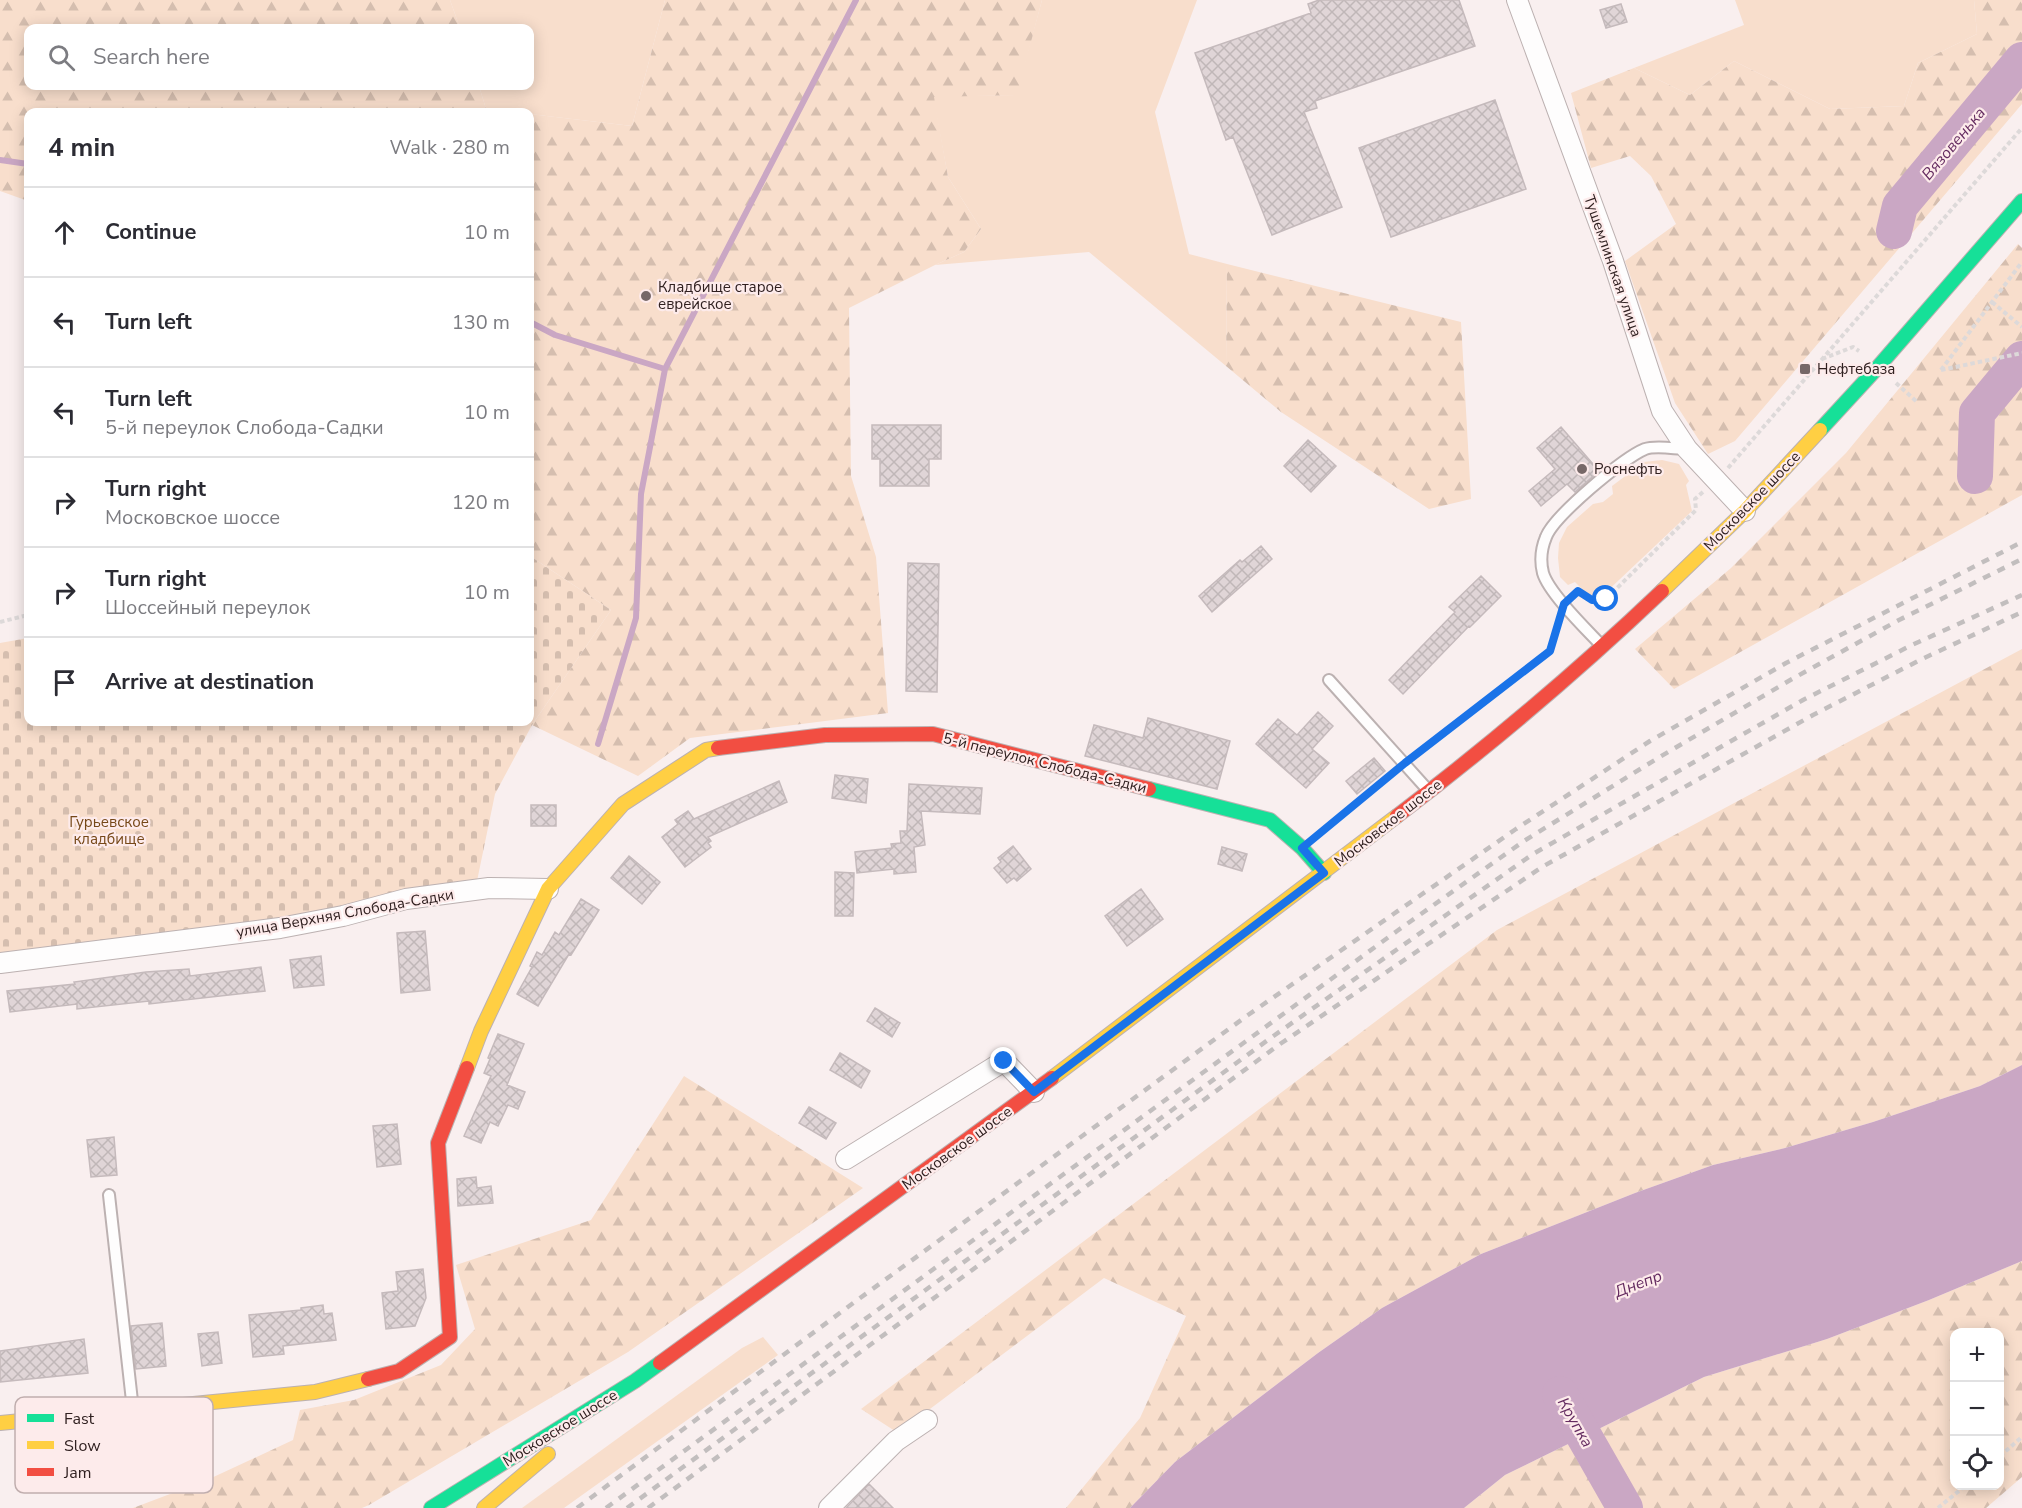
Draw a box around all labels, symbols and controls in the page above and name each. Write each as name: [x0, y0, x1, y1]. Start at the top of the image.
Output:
search box: [24, 24, 534, 90]
icon: search: [45, 41, 78, 74]
text: Search here: [93, 42, 210, 72]
water label: Вязовенька: [1917, 103, 1991, 185]
text: 4 min: [48, 130, 115, 165]
text: Walk · 280 m: [390, 134, 510, 161]
street label: Тушемлинская улица: [1579, 192, 1647, 340]
icon: ahead: [48, 216, 81, 249]
text: Continue: [105, 217, 196, 247]
text: 10 m: [464, 219, 510, 246]
place label: Кладбище старое еврейское: [658, 277, 782, 314]
marker: Кладбище старое еврейское: [639, 289, 653, 303]
icon: left: [48, 306, 81, 339]
text: Turn left: [105, 307, 192, 337]
text: 130 m: [452, 309, 510, 336]
place label: Нефтебаза: [1817, 359, 1895, 379]
marker: Нефтебаза: [1798, 362, 1812, 376]
text: Turn left: [105, 384, 192, 414]
icon: left: [48, 396, 81, 429]
text: 10 m: [464, 399, 510, 426]
text: 5-й переулок Слобода-Садки: [105, 414, 384, 441]
street label: Московское шоссе: [1699, 447, 1805, 555]
place label: Роснефть: [1594, 459, 1662, 479]
marker: Роснефть: [1575, 462, 1589, 476]
text: Turn right: [105, 474, 206, 504]
icon: right: [48, 486, 81, 519]
text: 120 m: [452, 489, 510, 516]
text: Московское шоссе: [105, 504, 280, 531]
text: Turn right: [105, 564, 206, 594]
icon: right: [48, 576, 81, 609]
text: 10 m: [464, 579, 510, 606]
route start: [1592, 585, 1618, 611]
text: Шоссейный переулок: [105, 594, 310, 621]
icon: arrive: [48, 666, 81, 699]
text: Arrive at destination: [105, 667, 314, 697]
street label: 5-й переулок Слобода-Садки: [941, 728, 1149, 798]
street label: Московское шоссе: [1330, 775, 1446, 871]
park label: Гурьевское кладбище: [69, 812, 149, 849]
street label: улица Верхняя Слобода-Садки: [235, 884, 455, 942]
route end: [990, 1047, 1016, 1073]
street label: Московское шоссе: [898, 1101, 1016, 1195]
water label: Днепр: [1610, 1265, 1665, 1303]
map controls: [1950, 1328, 2004, 1490]
button: +: [1950, 1328, 2004, 1382]
button: −: [1950, 1382, 2004, 1436]
street label: Московское шоссе: [499, 1385, 621, 1471]
water label: Крупка: [1552, 1393, 1598, 1452]
legend: [15, 1397, 213, 1493]
text: Fast: [64, 1408, 95, 1430]
text: Slow: [64, 1435, 101, 1457]
button: locate: [1950, 1436, 2004, 1490]
text: Jam: [63, 1462, 91, 1484]

